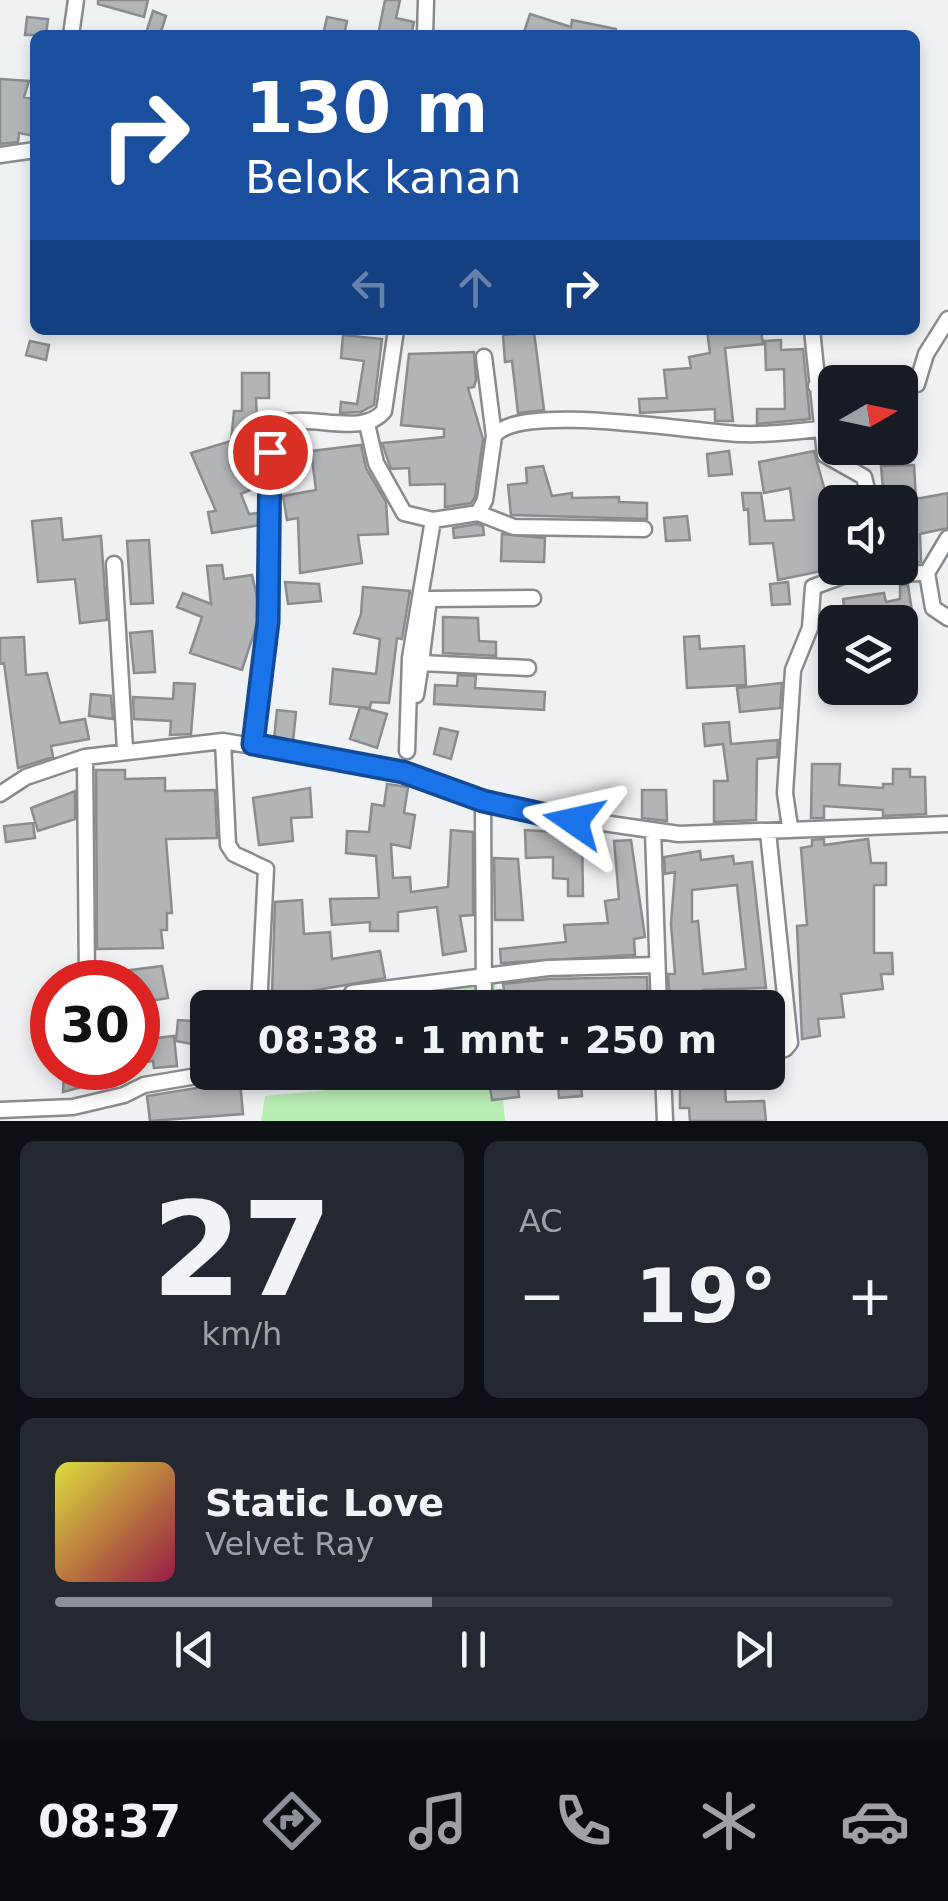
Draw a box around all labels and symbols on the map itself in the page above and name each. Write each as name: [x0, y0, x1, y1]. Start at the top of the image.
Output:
north arrow: [818, 365, 918, 465]
pin: [228, 410, 313, 495]
position arrow: [522, 769, 626, 873]
speed limit sign: 30: [30, 960, 160, 1090]

